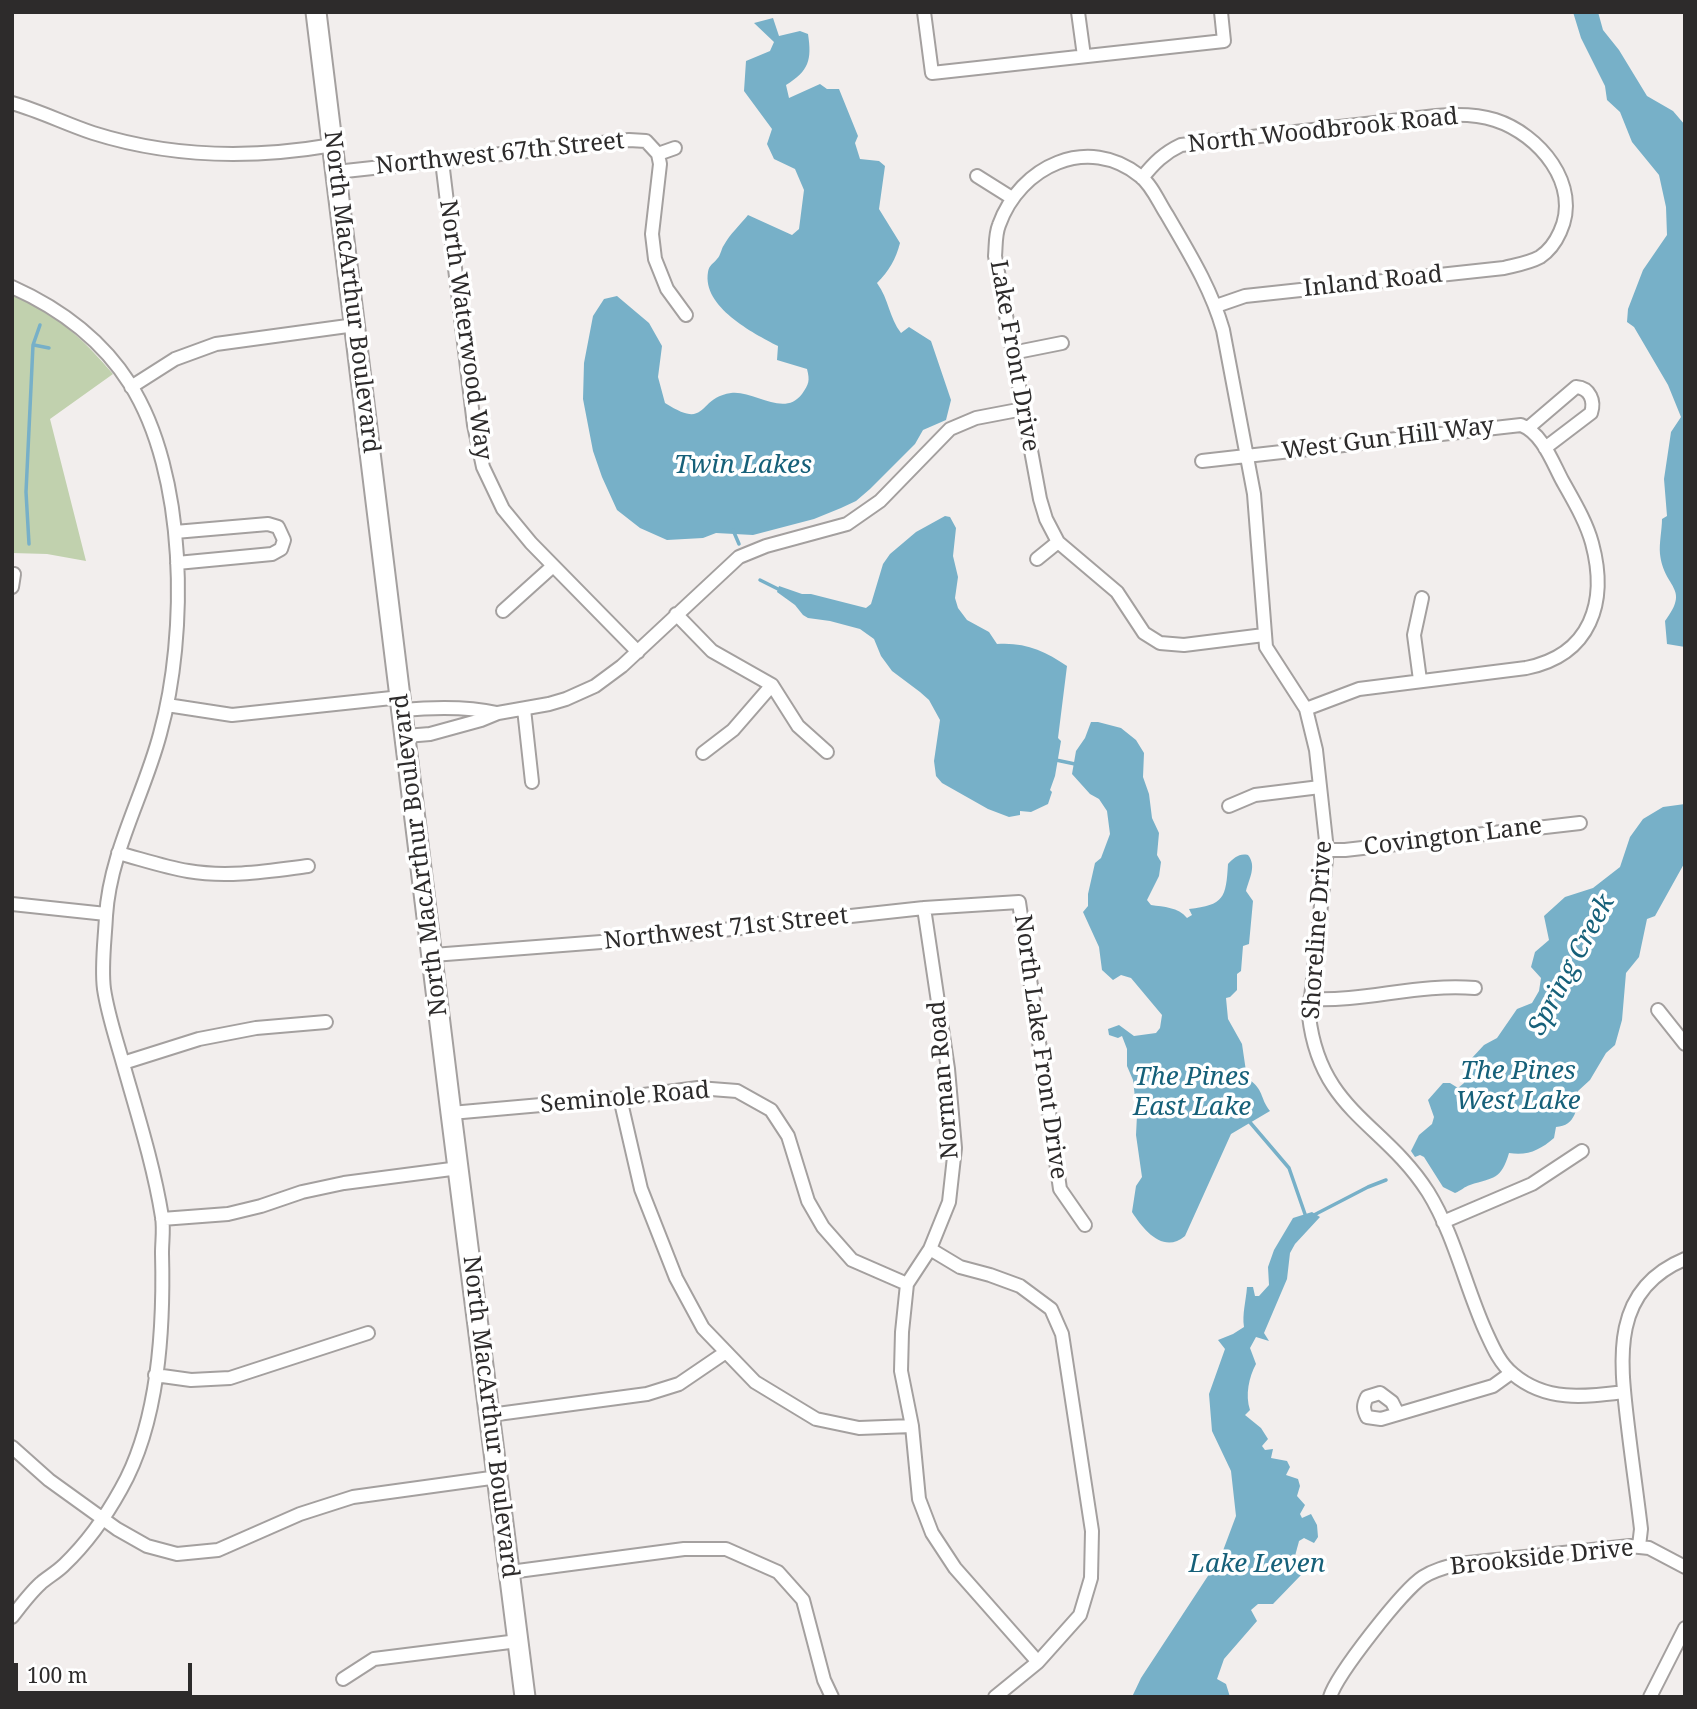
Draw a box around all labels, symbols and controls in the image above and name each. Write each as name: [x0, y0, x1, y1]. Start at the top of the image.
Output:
street label: North Woodbrook Road: [1187, 102, 1459, 160]
street label: Northwest 67th Street: [374, 127, 626, 181]
street label: North MacArthur Boulevard: [317, 129, 385, 455]
street label: North Waterwood Way: [432, 198, 498, 462]
street label: Lake Front Drive: [983, 258, 1045, 454]
street label: Inland Road: [1302, 260, 1444, 304]
street label: West Gun Hill Way: [1280, 412, 1496, 466]
water label: Twin Lakes: [674, 450, 812, 482]
street label: North MacArthur Boulevard: [386, 692, 454, 1018]
street label: Covington Lane: [1362, 812, 1544, 862]
street label: Shoreline Drive: [1297, 840, 1339, 1020]
water label: Spring Creek: [1522, 890, 1622, 1040]
street label: Northwest 71st Street: [602, 902, 850, 956]
street label: North Lake Front Drive: [1007, 913, 1073, 1181]
street label: Norman Road: [923, 999, 965, 1161]
water label: The Pines West Lake: [1455, 1056, 1581, 1118]
water label: The Pines East Lake: [1133, 1062, 1251, 1124]
street label: Seminole Road: [539, 1076, 711, 1120]
street label: North MacArthur Boulevard: [456, 1254, 524, 1580]
street label: Brookside Drive: [1449, 1534, 1635, 1582]
water label: Lake Leven: [1189, 1549, 1325, 1581]
scale bar: [18, 1650, 196, 1694]
text: 100 m: [27, 1661, 88, 1689]

